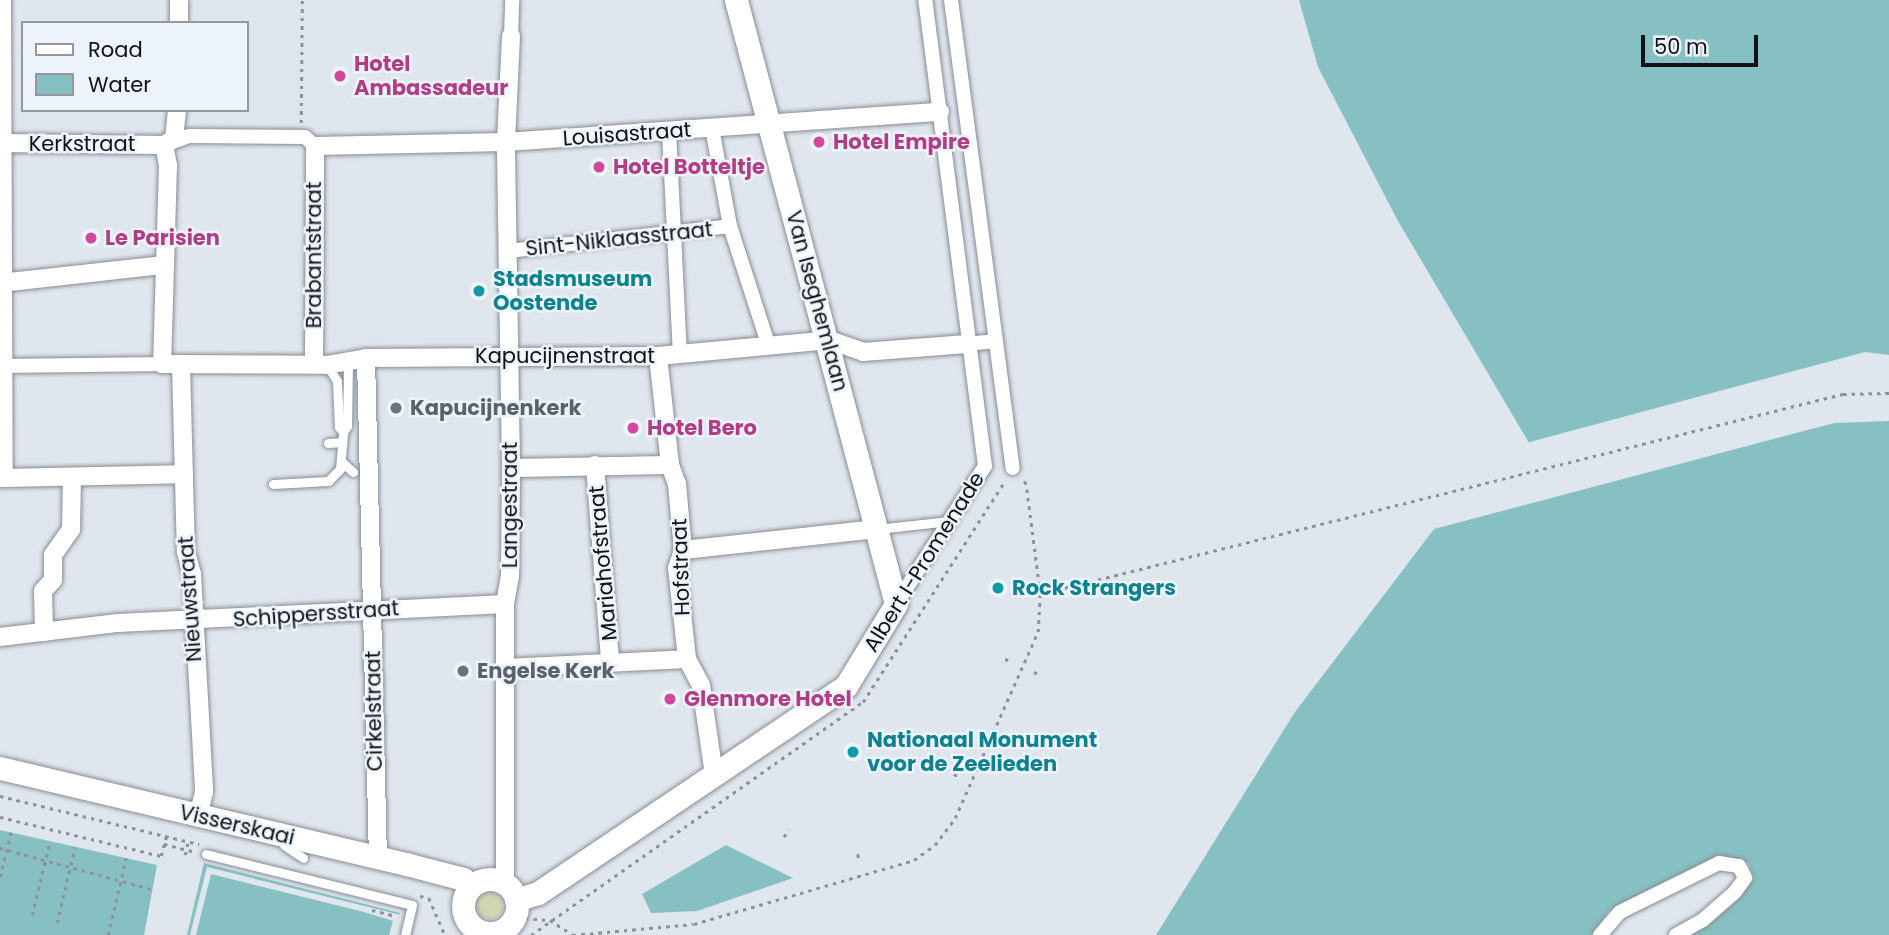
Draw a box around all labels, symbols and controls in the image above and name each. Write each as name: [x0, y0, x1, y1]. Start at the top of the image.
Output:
legend: [21, 21, 248, 112]
scale bar: [1644, 21, 1761, 65]
text: 50 m: [1654, 32, 1708, 61]
text: Road: [88, 35, 143, 64]
place label: Hotel Ambassadeur: [354, 51, 508, 101]
marker: Hotel Ambassadeur: [332, 68, 348, 84]
text: Water: [88, 70, 151, 99]
street label: Louisastraat: [562, 117, 692, 151]
place label: Hotel Empire: [833, 129, 970, 155]
street label: Kerkstraat: [29, 131, 135, 157]
marker: Hotel Empire: [811, 134, 827, 150]
place label: Hotel Botteltje: [613, 154, 765, 180]
marker: Hotel Botteltje: [591, 159, 607, 175]
street label: Brabantstraat: [301, 182, 327, 328]
street label: Van Iseghemlaan: [781, 208, 853, 394]
street label: Sint-Niklaasstraat: [524, 217, 714, 261]
place label: Le Parisien: [105, 225, 220, 251]
marker: Le Parisien: [83, 230, 99, 246]
place label: Stadsmuseum Oostende: [493, 266, 652, 316]
marker: Stadsmuseum Oostende: [471, 283, 487, 299]
street label: Kapucijnenstraat: [475, 343, 655, 369]
place label: Kapucijnenkerk: [410, 395, 582, 421]
marker: Kapucijnenkerk: [388, 400, 404, 416]
place label: Hotel Bero: [647, 415, 757, 441]
marker: Hotel Bero: [625, 420, 641, 436]
street label: Langestraat: [497, 442, 523, 568]
street label: Albert I-Promenade: [858, 467, 990, 657]
street label: Mariahofstraat: [584, 484, 622, 642]
street label: Hofstraat: [667, 518, 695, 616]
street label: Nieuwstraat: [173, 535, 207, 663]
place label: Rock Strangers: [1012, 575, 1176, 601]
marker: Rock Strangers: [990, 580, 1006, 596]
street label: Schippersstraat: [232, 596, 400, 632]
street label: Cirkelstraat: [360, 650, 388, 772]
place label: Engelse Kerk: [477, 658, 615, 684]
marker: Engelse Kerk: [455, 663, 471, 679]
place label: Glenmore Hotel: [684, 686, 852, 712]
marker: Glenmore Hotel: [662, 691, 678, 707]
place label: Nationaal Monument voor de Zeelieden: [867, 727, 1097, 777]
marker: Nationaal Monument voor de Zeelieden: [845, 744, 861, 760]
street label: Visserskaai: [177, 800, 297, 850]

